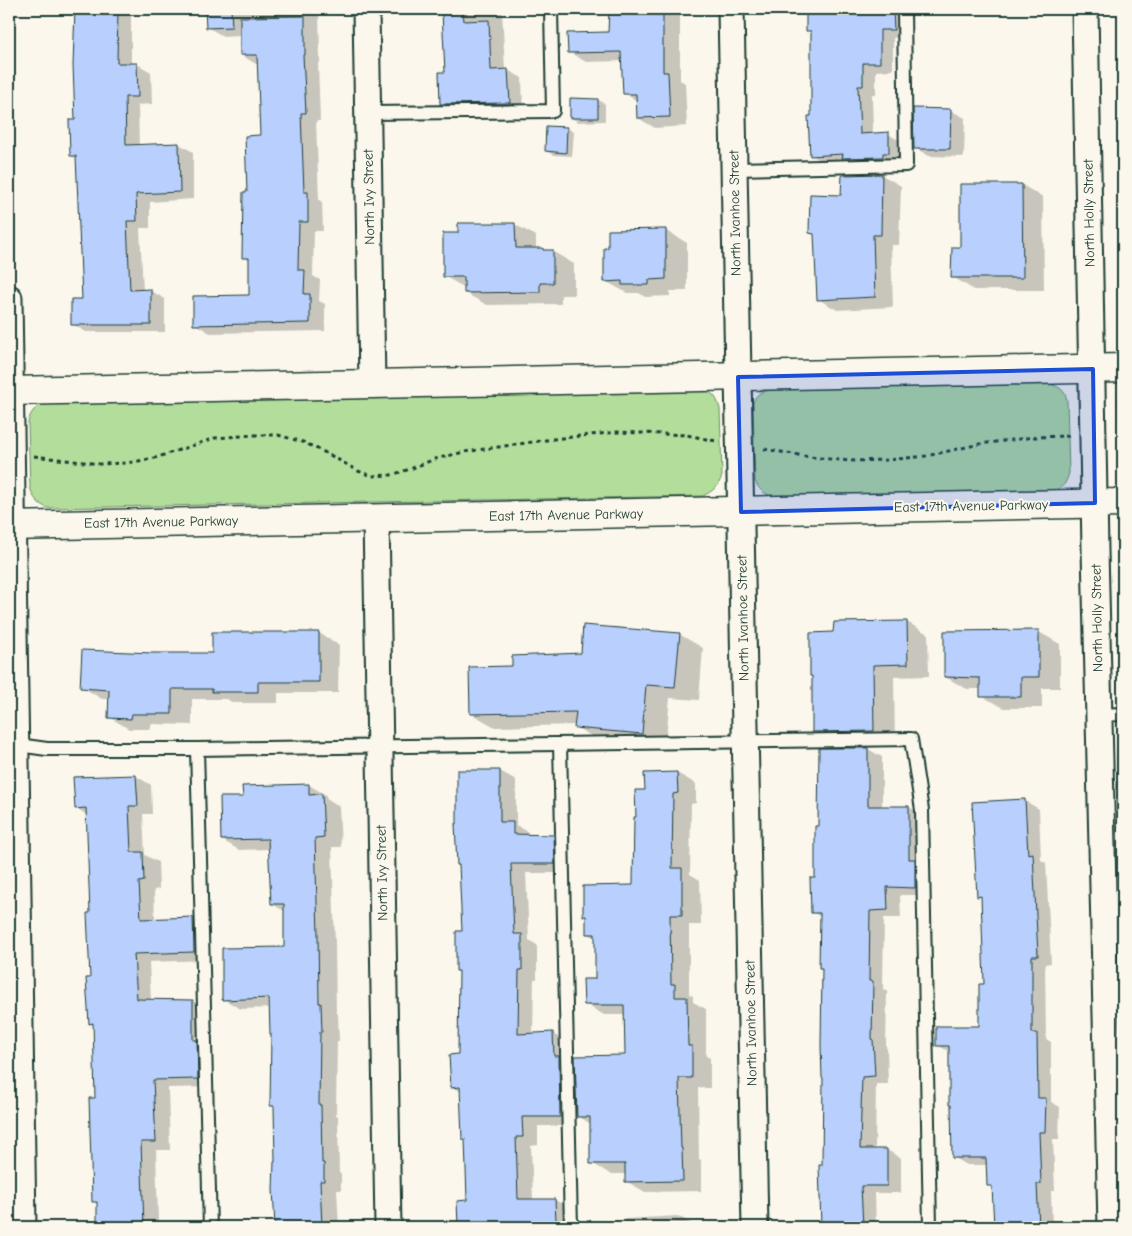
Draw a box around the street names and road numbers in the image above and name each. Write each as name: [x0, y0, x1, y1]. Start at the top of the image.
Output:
street label: North Ivy Street: [360, 148, 378, 245]
street label: North Ivanhoe Street: [725, 149, 745, 276]
street label: North Holly Street: [1080, 158, 1098, 267]
street label: East 17th Avenue Parkway: [894, 496, 1049, 516]
street label: East 17th Avenue Parkway: [489, 505, 644, 525]
street label: East 17th Avenue Parkway: [84, 512, 239, 532]
street label: North Ivanhoe Street: [733, 554, 753, 681]
street label: North Holly Street: [1088, 563, 1106, 672]
street label: North Ivy Street: [373, 824, 391, 921]
street label: North Ivanhoe Street: [741, 959, 761, 1086]

